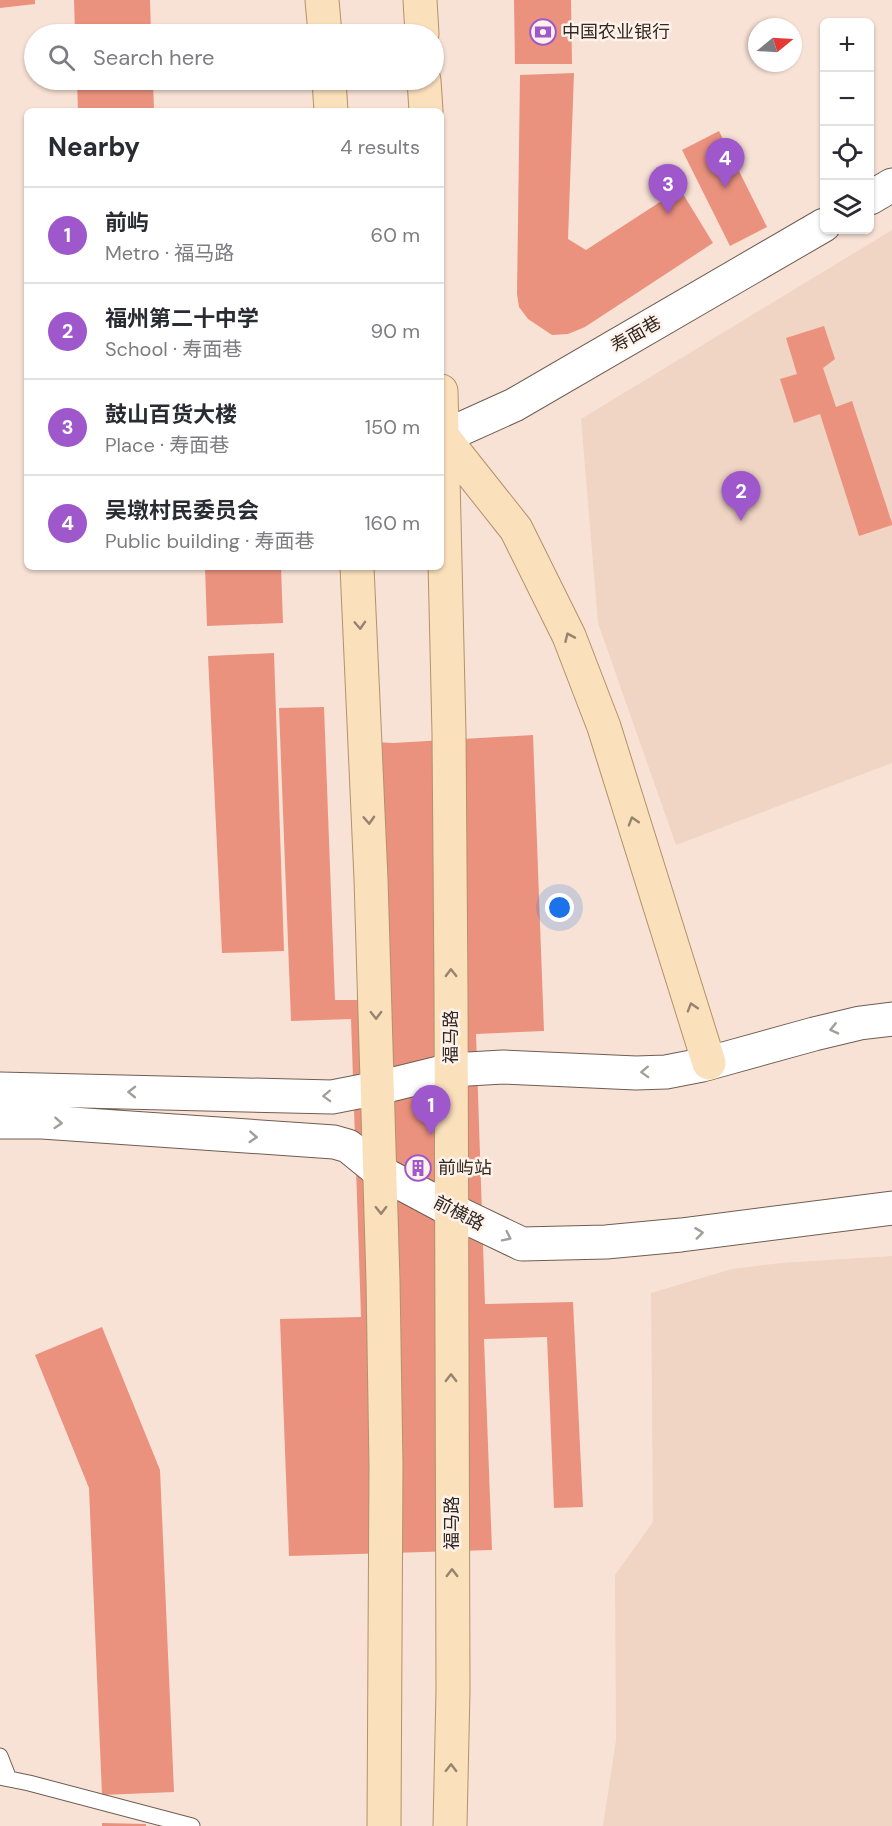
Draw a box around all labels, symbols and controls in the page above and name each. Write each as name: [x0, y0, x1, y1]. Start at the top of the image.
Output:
bank icon: 中国农业银行: [528, 17, 558, 47]
north arrow: [748, 18, 802, 72]
map controls: [820, 18, 874, 234]
button: +: [820, 18, 874, 72]
place label: 中国农业银行: [562, 20, 670, 44]
search box: [24, 24, 444, 90]
icon: search: [45, 41, 78, 74]
text: Search here: [93, 43, 214, 72]
button: −: [820, 72, 874, 126]
button: locate: [820, 126, 874, 180]
text: Nearby: [48, 130, 140, 164]
text: 4 results: [340, 134, 420, 160]
pin: 4: [706, 138, 744, 188]
pin: 3: [648, 164, 688, 214]
button: layers: [820, 180, 874, 234]
text: 前屿: [105, 208, 149, 237]
text: 1: [64, 222, 71, 248]
text: 60 m: [371, 222, 420, 248]
text: Metro · 福马路: [105, 240, 234, 266]
text: 福州第二十中学: [105, 304, 259, 333]
street label: 寿面巷: [607, 310, 665, 358]
text: 2: [62, 318, 73, 344]
text: 90 m: [371, 318, 420, 344]
text: School · 寿面巷: [105, 336, 242, 362]
text: 鼓山百货大楼: [105, 400, 237, 429]
text: 3: [61, 414, 74, 440]
text: 150 m: [365, 414, 420, 440]
text: Place · 寿面巷: [105, 432, 229, 458]
pin: 2: [722, 472, 760, 521]
text: 吴墩村民委员会: [105, 496, 259, 525]
text: 4: [61, 510, 74, 536]
text: 160 m: [364, 510, 420, 536]
text: Public building · 寿面巷: [105, 528, 314, 554]
one-way arrow: [353, 621, 366, 630]
one-way arrow: [564, 633, 576, 644]
one-way arrow: [362, 816, 375, 825]
one-way arrow: [628, 816, 640, 827]
your location: [545, 893, 574, 922]
one-way arrow: [445, 968, 457, 977]
one-way arrow: [686, 1002, 699, 1013]
street label: 福马路: [439, 1010, 463, 1064]
one-way arrow: [370, 1011, 382, 1020]
one-way arrow: [830, 1022, 840, 1035]
one-way arrow: [640, 1066, 649, 1079]
one-way arrow: [128, 1086, 137, 1098]
pin: 1: [412, 1086, 450, 1135]
one-way arrow: [323, 1090, 332, 1103]
one-way arrow: [54, 1117, 63, 1130]
one-way arrow: [249, 1130, 258, 1143]
building icon: 前屿站: [403, 1153, 433, 1183]
place label: 前屿站: [438, 1156, 492, 1180]
street label: 前横路: [429, 1190, 489, 1236]
one-way arrow: [375, 1206, 388, 1215]
one-way arrow: [695, 1227, 704, 1240]
one-way arrow: [500, 1229, 511, 1241]
one-way arrow: [445, 1373, 457, 1382]
street label: 福马路: [440, 1496, 464, 1550]
one-way arrow: [446, 1568, 458, 1577]
one-way arrow: [445, 1763, 457, 1772]

